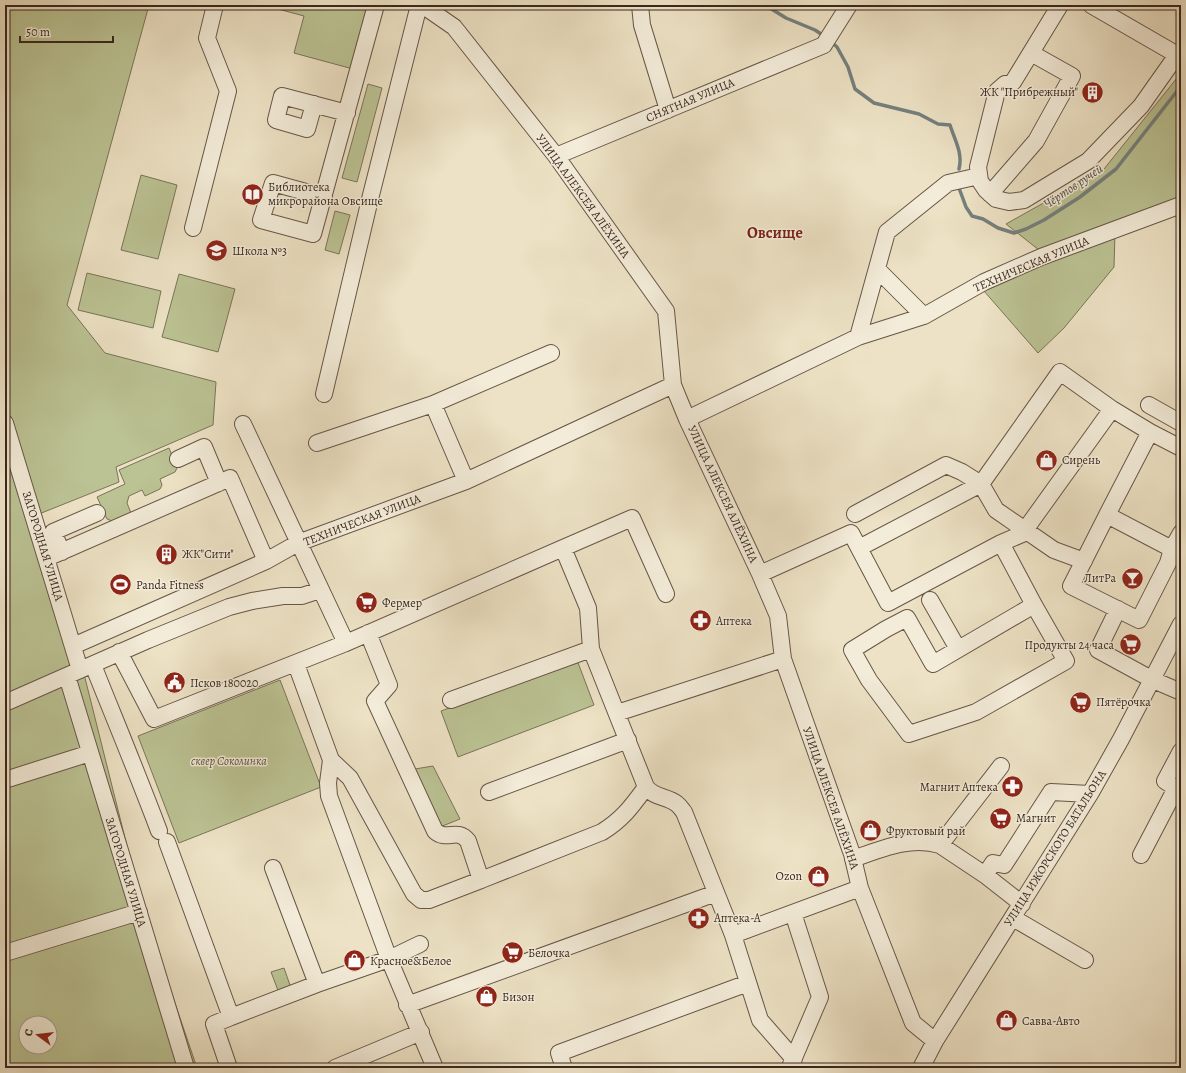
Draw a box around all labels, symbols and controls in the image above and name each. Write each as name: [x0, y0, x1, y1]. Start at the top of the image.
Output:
scale bar: [20, 18, 113, 44]
text: 50 m: [26, 24, 50, 40]
street label: СНЯТНАЯ УЛИЦА: [643, 74, 738, 126]
building icon: ЖК "Прибрежный": [1080, 79, 1106, 105]
place label: ЖК "Прибрежный": [980, 84, 1078, 100]
street label: УЛИЦА АЛЕКСЕЯ АЛЁХИНА: [532, 131, 634, 262]
water label: Чёртов ручей: [1040, 160, 1107, 212]
place label: Библиотека микрорайона Овсище: [268, 179, 383, 209]
library icon: Библиотека микрорайона Овсище: [240, 181, 266, 207]
district label: Овсище: [747, 222, 803, 244]
street label: ТЕХНИЧЕСКАЯ УЛИЦА: [971, 232, 1092, 296]
school or university icon: Школа №3: [203, 238, 229, 264]
place label: Школа №3: [232, 243, 287, 259]
street label: УЛИЦА АЛЕКСЕЯ АЛЁХИНА: [684, 423, 762, 566]
shop icon: Сирень: [1034, 447, 1060, 473]
place label: Сирень: [1062, 452, 1101, 468]
street label: ЗАГОРОДНАЯ УЛИЦА: [19, 489, 68, 604]
street label: ТЕХНИЧЕСКАЯ УЛИЦА: [301, 490, 424, 550]
building icon: ЖК"Сити": [153, 541, 179, 567]
place label: ЖК"Сити": [182, 546, 234, 562]
bar icon: ЛитРа: [1119, 565, 1145, 591]
place label: ЛитРа: [1084, 570, 1116, 586]
sports icon: Panda Fitness: [107, 572, 133, 598]
place label: Panda Fitness: [136, 577, 204, 593]
supermarket icon: Фермер: [353, 590, 379, 616]
place label: Фермер: [382, 595, 422, 611]
pharmacy icon: Аптека: [688, 608, 714, 634]
place label: Аптека: [715, 613, 752, 629]
supermarket icon: Продукты 24 часа: [1117, 632, 1143, 658]
place label: Продукты 24 часа: [1024, 637, 1114, 653]
public building icon: Псков 180020: [162, 670, 188, 696]
place label: Псков 180020: [190, 675, 258, 691]
supermarket icon: Пятёрочка: [1067, 689, 1093, 715]
place label: Пятёрочка: [1096, 694, 1151, 710]
street label: УЛИЦА АЛЕКСЕЯ АЛЁХИНА: [799, 725, 863, 872]
park label: сквер Соколинка: [191, 753, 267, 769]
street label: УЛИЦА ИЖОРСКОГО БАТАЛЬОНА: [1000, 766, 1110, 929]
pharmacy icon: Магнит Аптека: [1000, 774, 1026, 800]
place label: Магнит Аптека: [920, 779, 998, 795]
supermarket icon: Магнит: [988, 805, 1014, 831]
place label: Магнит: [1016, 810, 1057, 826]
street label: ЗАГОРОДНАЯ УЛИЦА: [102, 815, 151, 930]
shop icon: Фруктовый рай: [857, 818, 883, 844]
place label: Фруктовый рай: [886, 823, 966, 839]
shop icon: Ozon: [805, 863, 831, 889]
place label: Ozon: [776, 868, 802, 884]
pharmacy icon: Аптека-А: [685, 905, 711, 931]
place label: Аптека-А: [713, 910, 762, 926]
supermarket icon: Белочка: [499, 940, 525, 966]
place label: Белочка: [528, 945, 570, 961]
shop icon: Красное&Белое: [341, 948, 367, 974]
place label: Красное&Белое: [370, 953, 452, 969]
shop icon: Бизон: [474, 984, 500, 1010]
place label: Бизон: [502, 989, 534, 1005]
shop icon: Савва-Авто: [994, 1008, 1020, 1034]
place label: Савва-Авто: [1022, 1013, 1080, 1029]
north arrow: [18, 1015, 58, 1055]
text: С: [21, 1027, 37, 1038]

